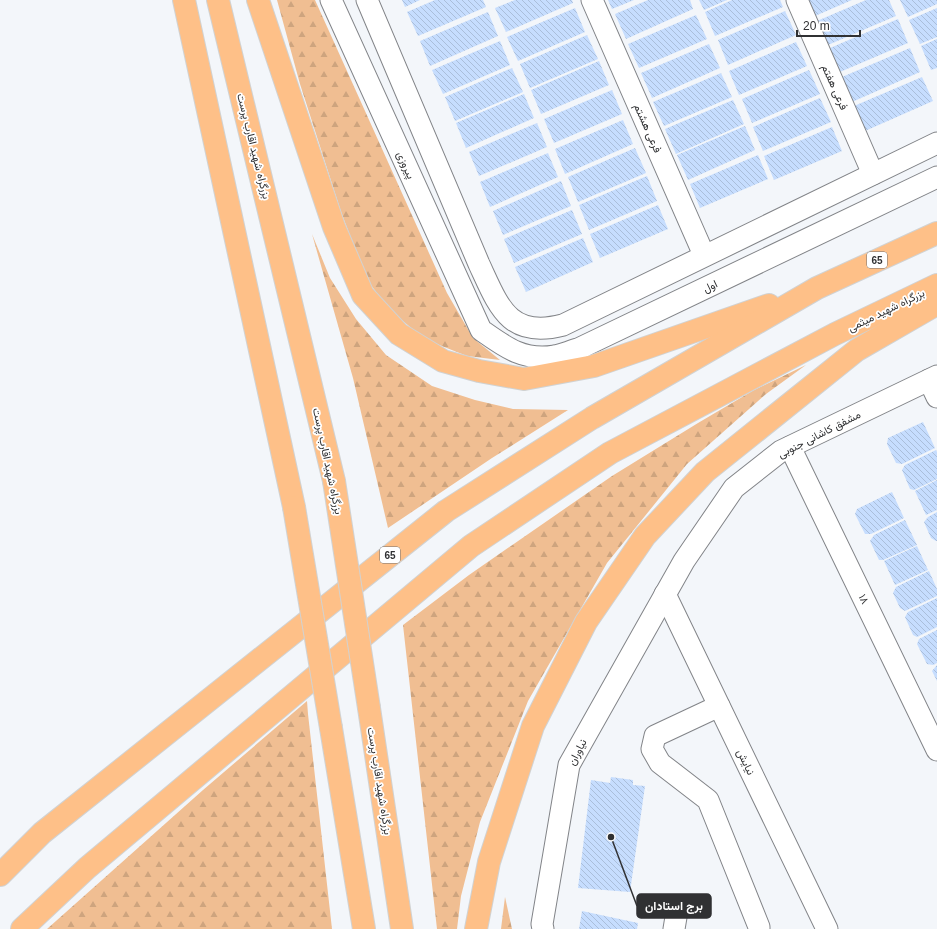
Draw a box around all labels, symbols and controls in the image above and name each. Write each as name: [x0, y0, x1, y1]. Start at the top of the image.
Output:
scale bar: [797, 12, 860, 38]
text: 20 m: [803, 19, 830, 33]
street label: فرعی هفتم: [818, 62, 850, 112]
street label: بزرگراه شهید اقارب پرست: [233, 92, 273, 201]
street label: فرعی هشتم: [630, 102, 664, 155]
street label: پیروزی: [393, 149, 417, 182]
road number: 65: [867, 252, 887, 268]
street label: اول: [701, 277, 720, 295]
street label: بزرگراه شهید میثمی: [846, 286, 927, 335]
street label: بزرگراه شهید اقارب پرست: [309, 407, 345, 516]
street label: مشفق کاشانی جنوبی: [776, 408, 863, 461]
road number: 65: [380, 547, 400, 563]
street label: ۱۸: [856, 592, 872, 606]
street label: بزرگراه شهید اقارب پرست: [364, 727, 394, 836]
street label: نیاوران: [565, 737, 590, 768]
street label: نیایش: [734, 747, 757, 777]
callout: برج استادان: [637, 894, 711, 918]
text: برج استادان: [645, 899, 703, 914]

